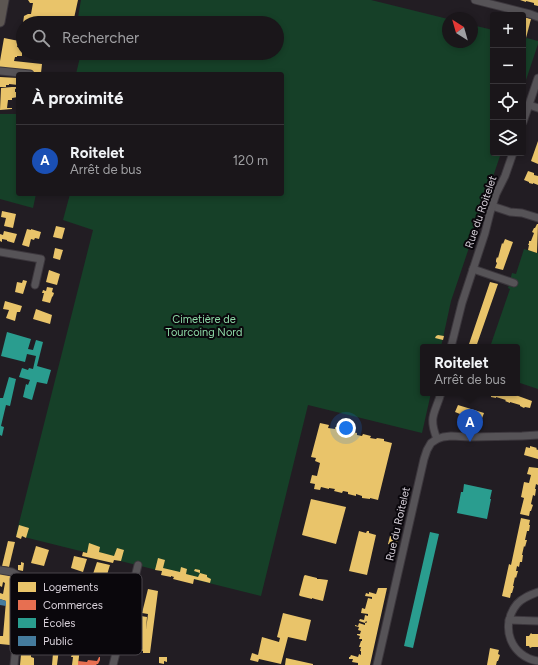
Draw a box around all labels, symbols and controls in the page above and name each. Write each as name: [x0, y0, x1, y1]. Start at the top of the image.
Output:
north arrow: [442, 12, 478, 48]
map controls: [490, 12, 526, 156]
button: +: [490, 12, 526, 48]
search box: [16, 16, 284, 60]
icon: search: [30, 27, 52, 49]
text: Rechercher: [62, 29, 139, 47]
button: −: [490, 48, 526, 84]
button: locate: [490, 84, 526, 120]
text: À proximité: [32, 88, 123, 108]
button: layers: [490, 120, 526, 156]
text: Roitelet: [70, 144, 125, 162]
text: A: [40, 153, 50, 168]
text: 120 m: [233, 153, 268, 168]
text: Arrêt de bus: [70, 162, 142, 177]
street label: Rue du Roitelet: [463, 174, 499, 250]
park label: Cimetière de Tourcoing Nord: [166, 313, 242, 339]
popup: [420, 344, 520, 396]
text: Roitelet: [434, 354, 489, 372]
text: Arrêt de bus: [434, 372, 506, 387]
pin: A: [457, 409, 483, 442]
your location: [336, 418, 356, 438]
street label: Rue du Roitelet: [383, 486, 413, 562]
legend: [10, 573, 142, 655]
text: Logements: [43, 581, 98, 594]
text: Commerces: [43, 599, 103, 612]
text: Écoles: [43, 617, 75, 630]
text: Public: [43, 635, 73, 648]

